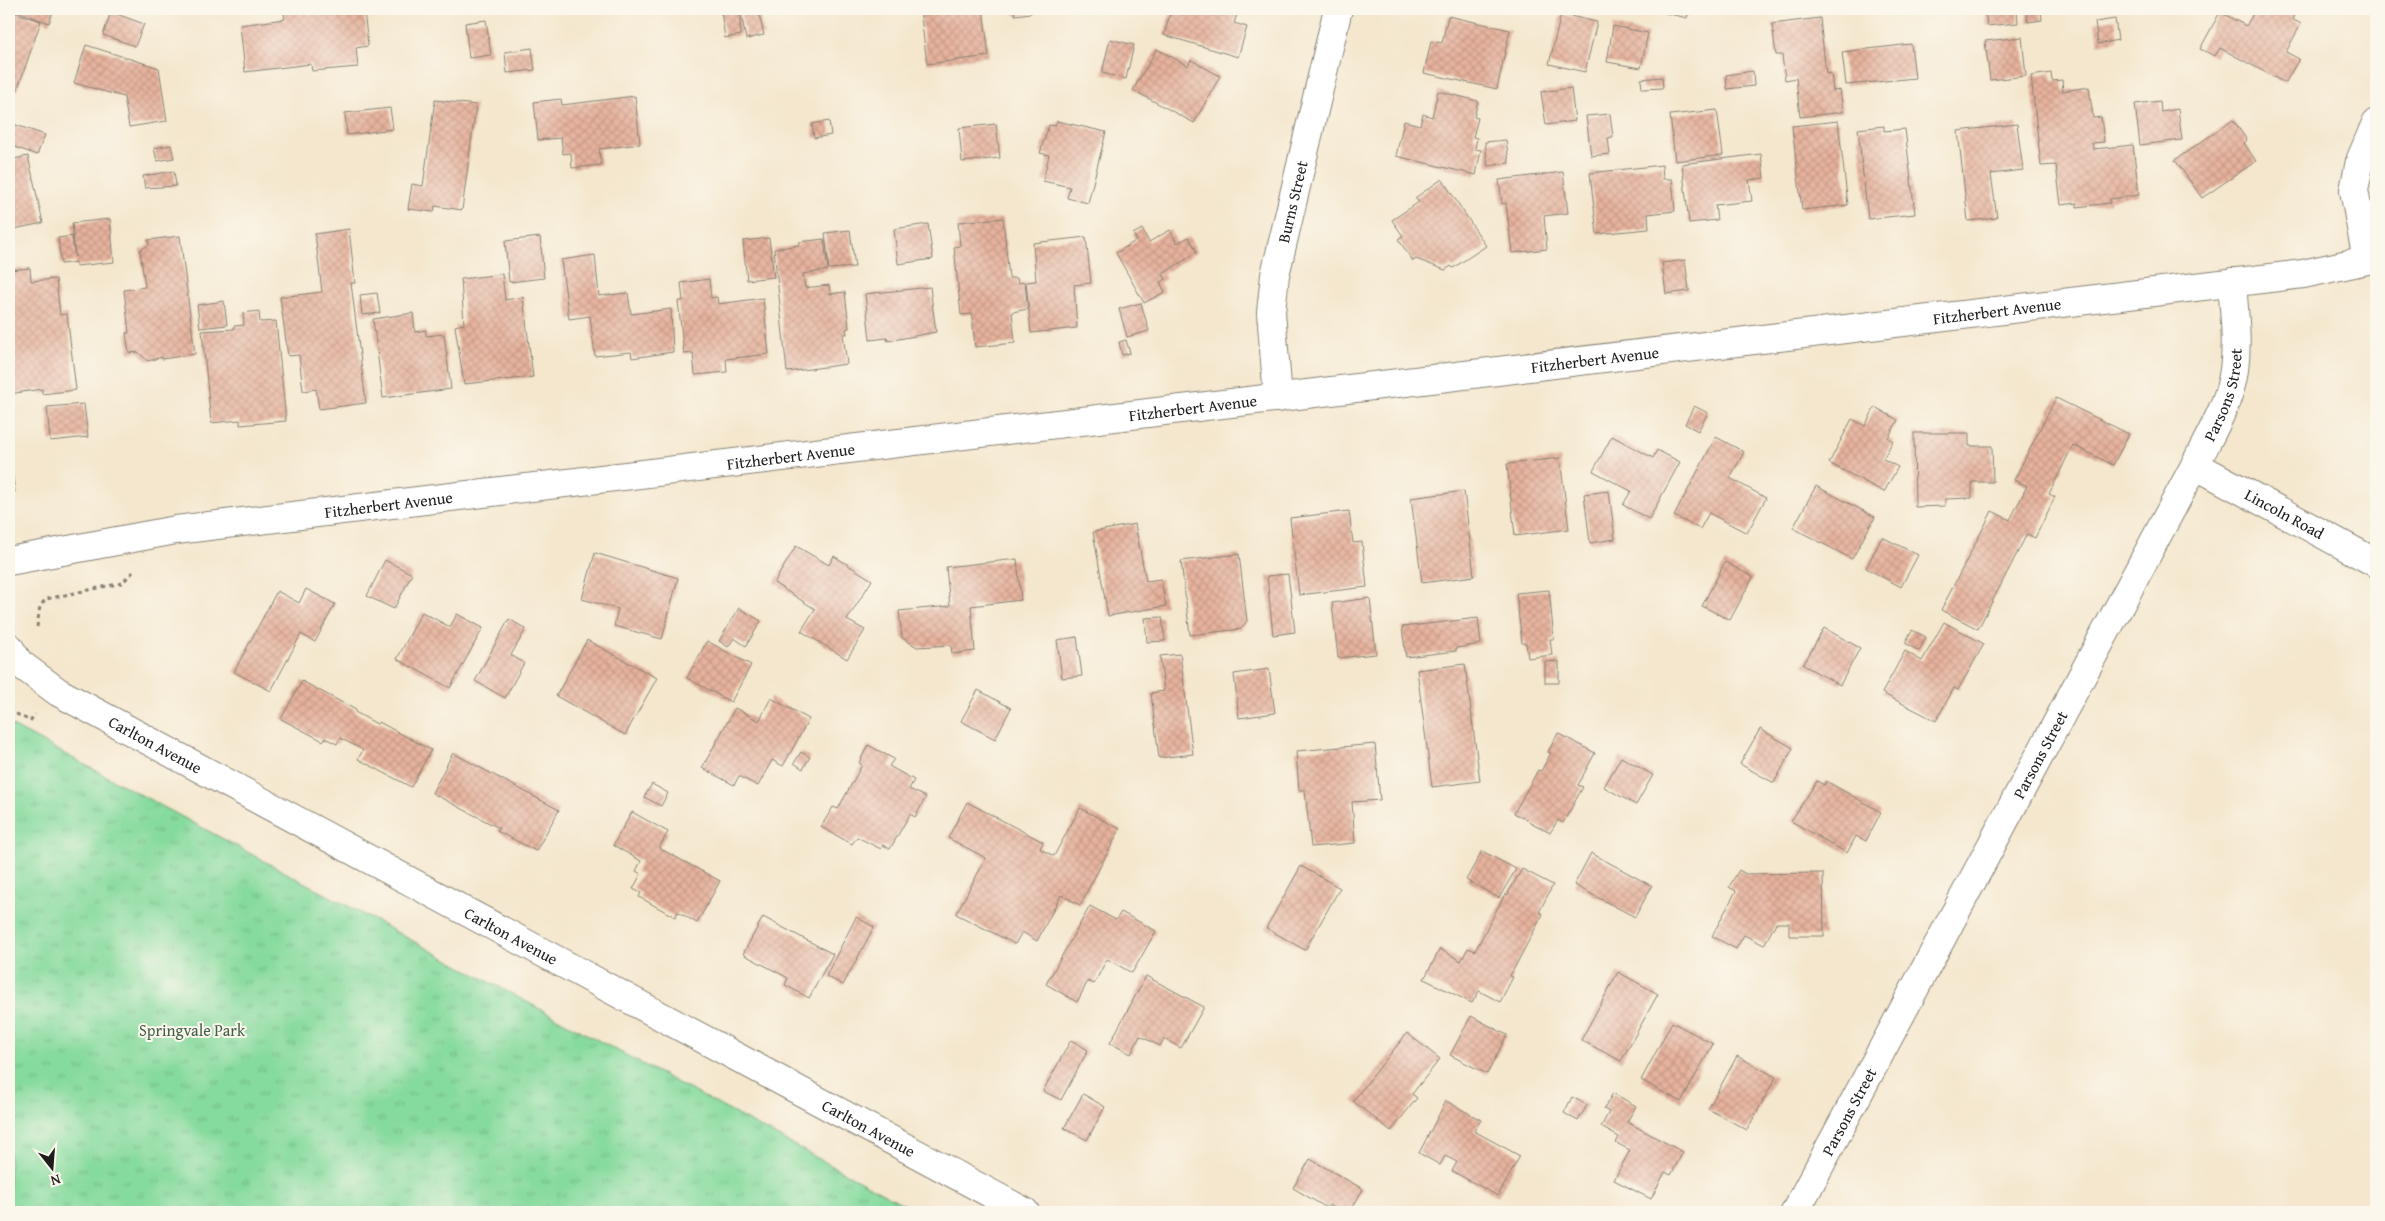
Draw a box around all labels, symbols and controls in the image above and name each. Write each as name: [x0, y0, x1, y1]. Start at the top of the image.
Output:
street label: Burns Street: [1271, 158, 1314, 245]
street label: Fitzherbert Avenue: [1932, 291, 2062, 330]
street label: Fitzherbert Avenue: [1530, 340, 1660, 379]
street label: Parsons Street: [2197, 348, 2248, 445]
street label: Fitzherbert Avenue: [1127, 388, 1258, 427]
street label: Fitzherbert Avenue: [725, 436, 856, 476]
street label: Lincoln Road: [2241, 482, 2329, 545]
street label: Fitzherbert Avenue: [323, 485, 454, 524]
street label: Parsons Street: [2007, 706, 2074, 803]
street label: Carlton Avenue: [104, 709, 206, 779]
street label: Carlton Avenue: [460, 901, 562, 971]
park label: Springvale Park: [139, 1018, 246, 1042]
street label: Parsons Street: [1815, 1063, 1882, 1160]
street label: Carlton Avenue: [818, 1093, 920, 1163]
north arrow: [28, 1144, 78, 1194]
text: N: [48, 1170, 63, 1192]

